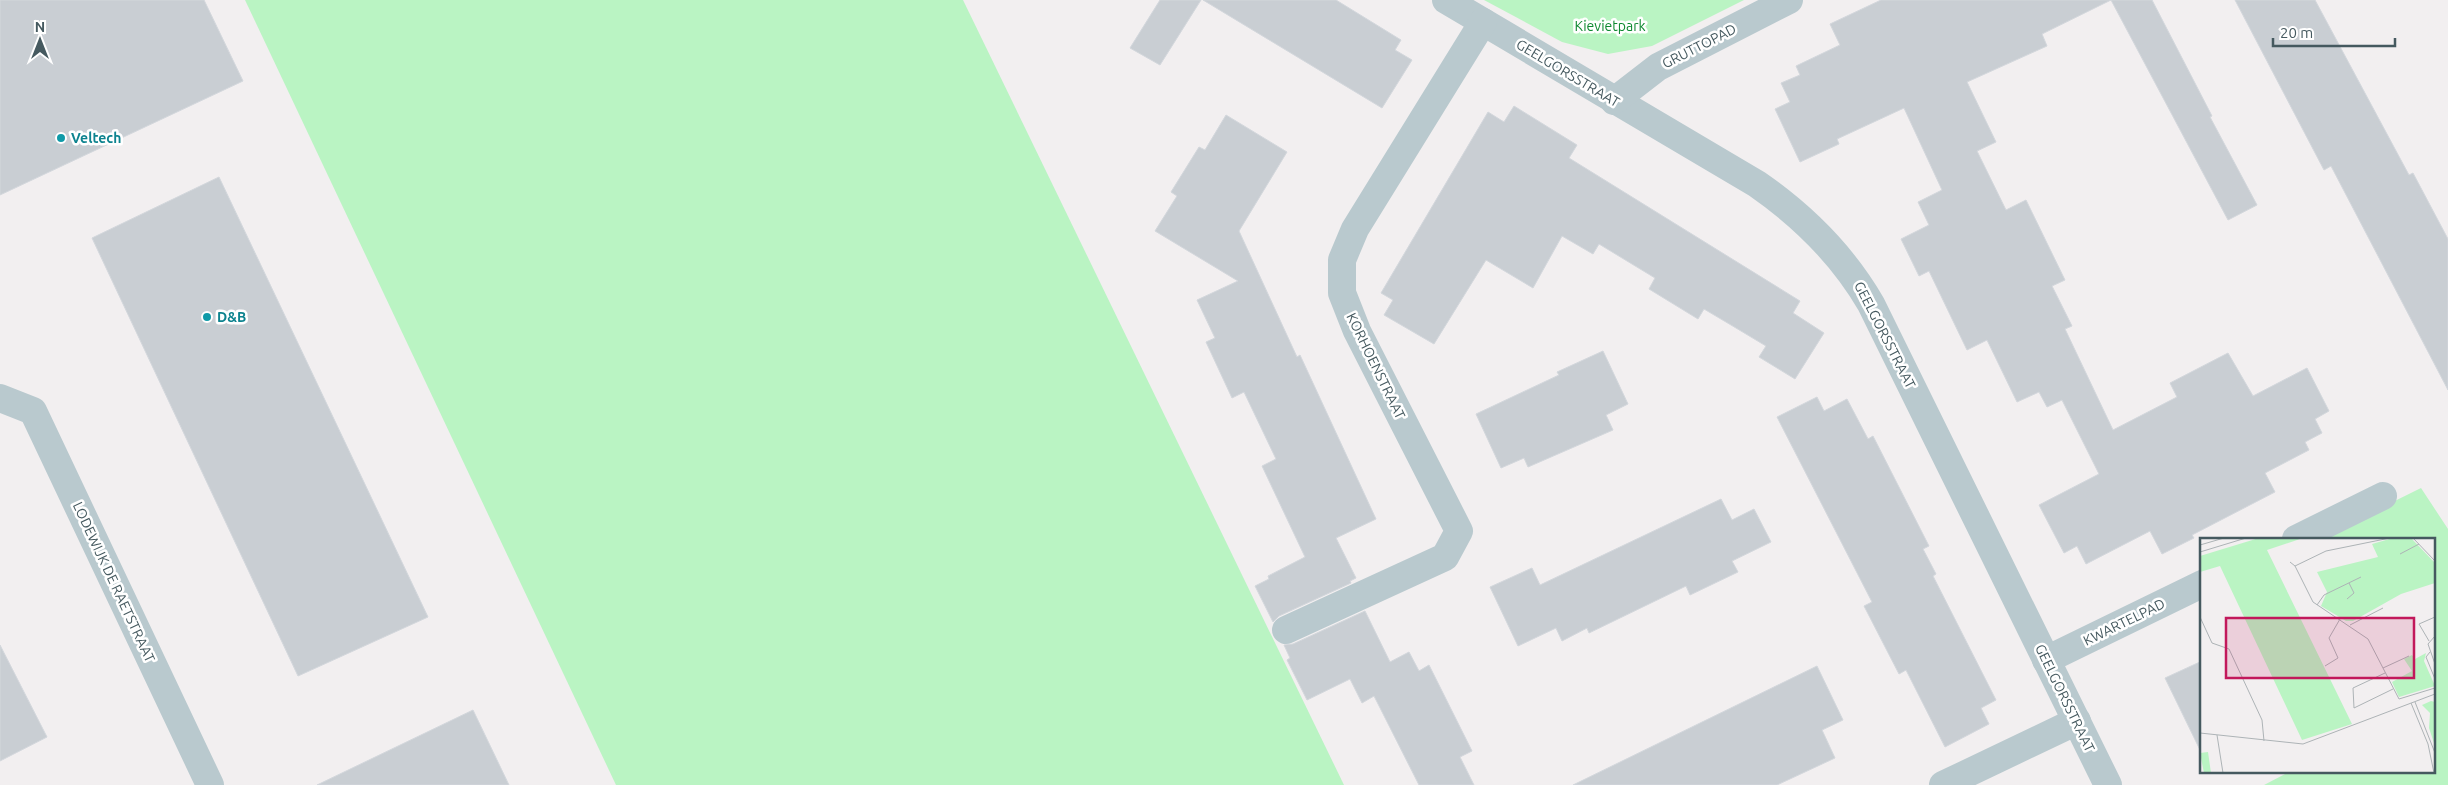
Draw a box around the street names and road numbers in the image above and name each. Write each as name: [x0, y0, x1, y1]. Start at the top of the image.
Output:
street label: GRUTTOPAD: [1659, 20, 1739, 71]
street label: GEELGORSSTRAAT: [1513, 36, 1623, 110]
street label: GEELGORSSTRAAT: [1851, 279, 1919, 391]
street label: KORHOENSTRAAT: [1343, 310, 1409, 422]
street label: LODEWIJK DE RAETSTRAAT: [70, 499, 158, 665]
street label: KWARTELPAD: [2081, 595, 2168, 649]
street label: GEELGORSSTRAAT: [2032, 642, 2098, 755]

